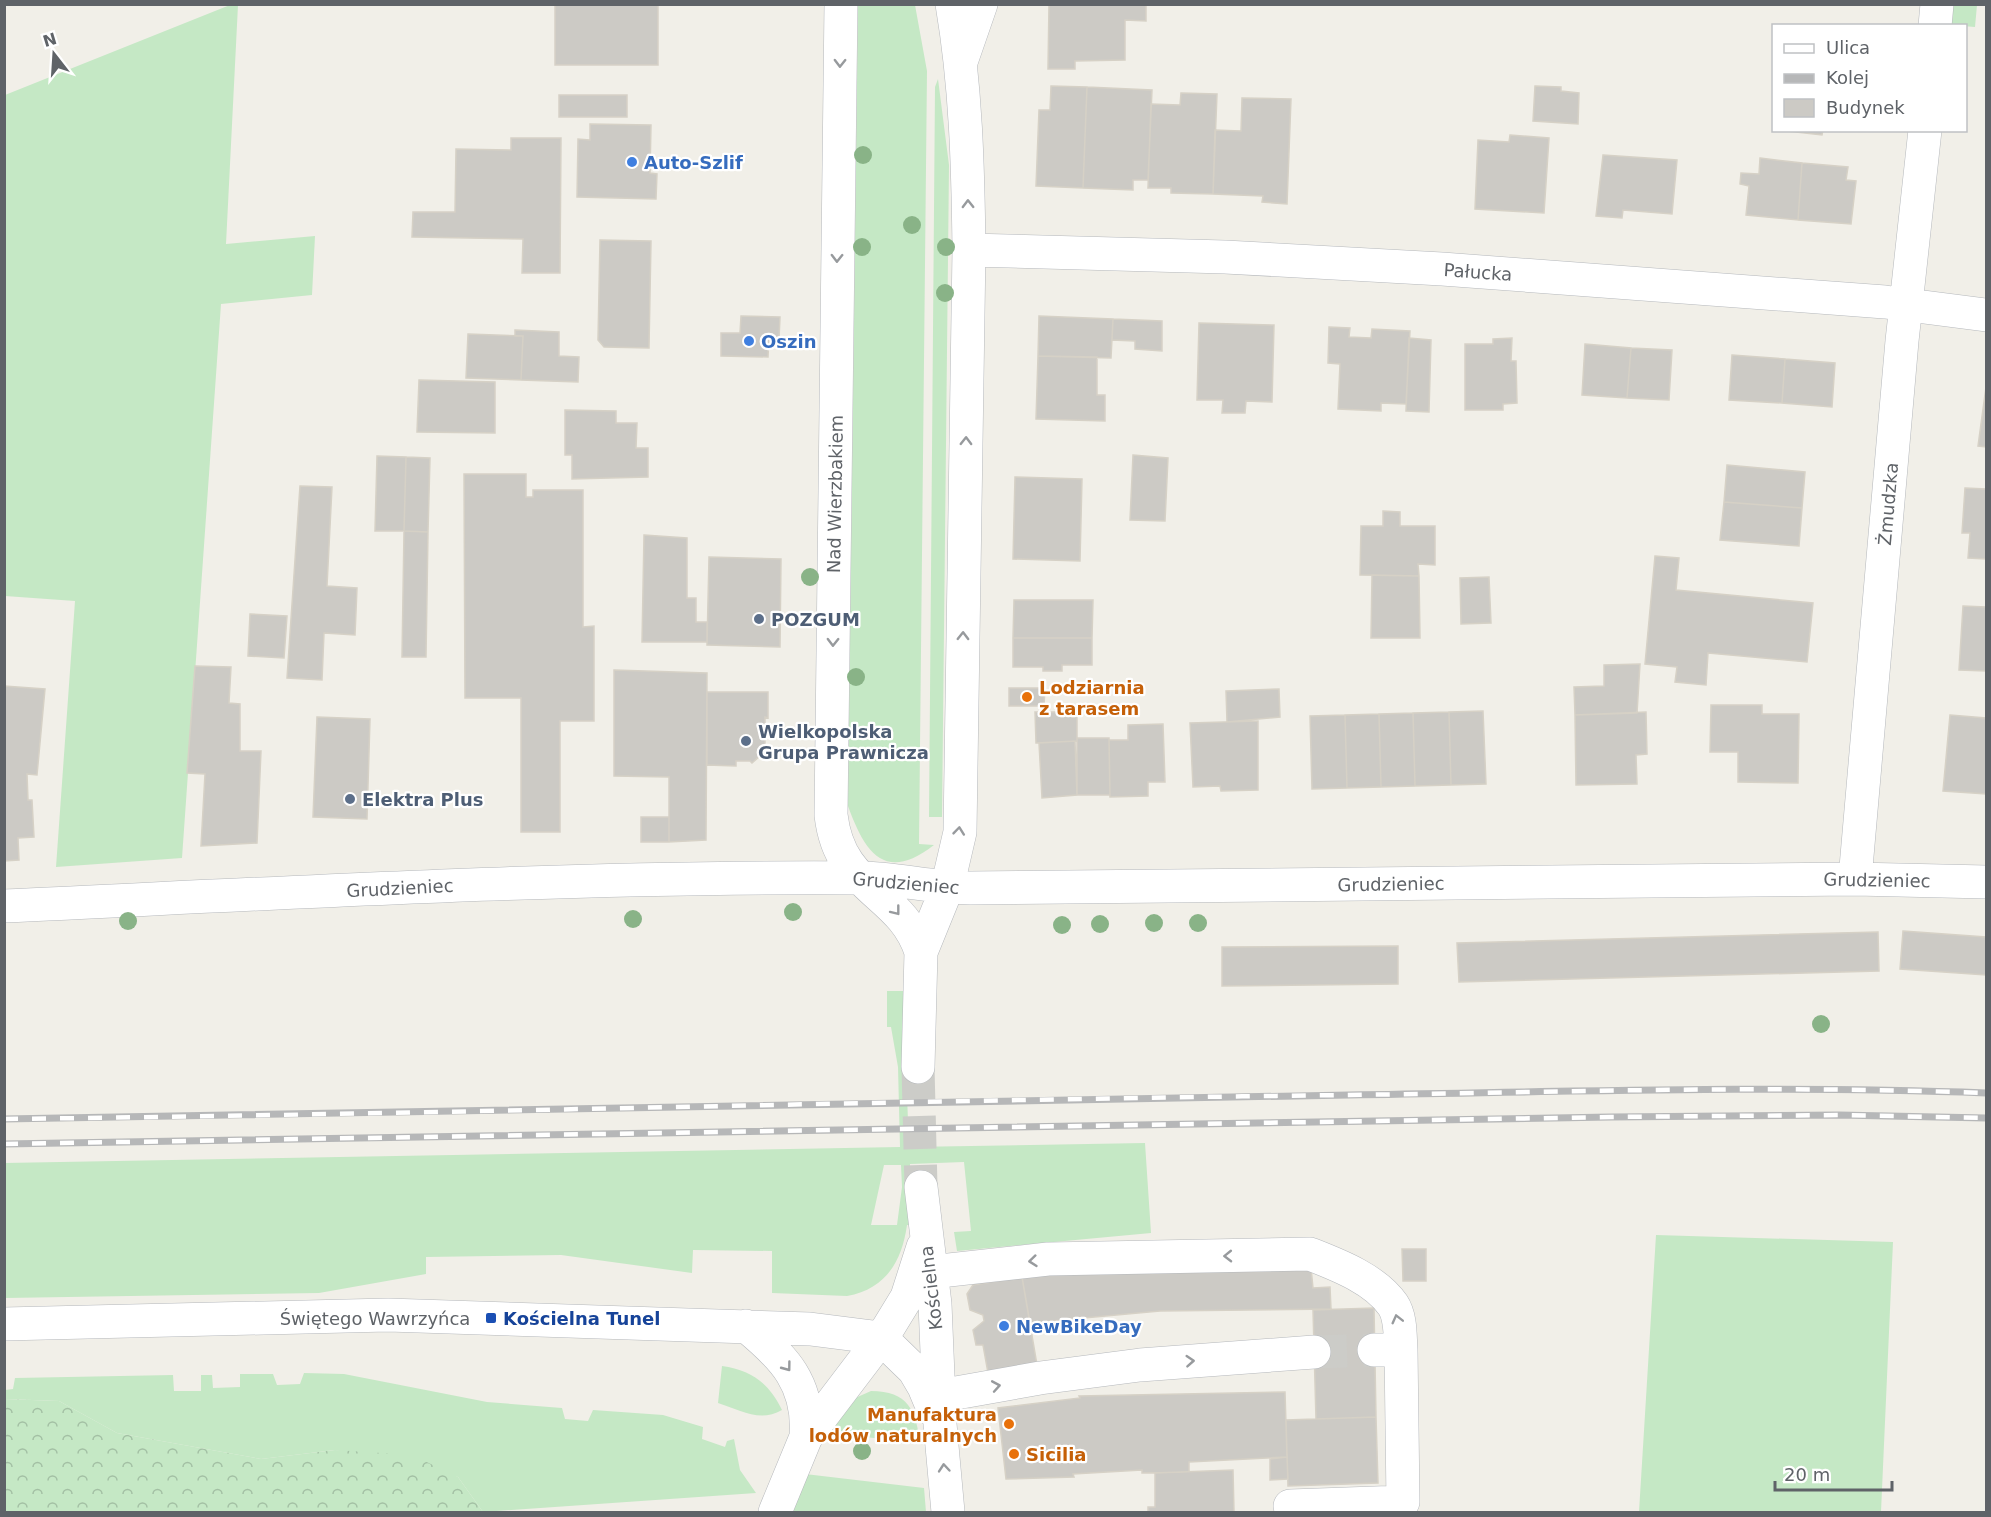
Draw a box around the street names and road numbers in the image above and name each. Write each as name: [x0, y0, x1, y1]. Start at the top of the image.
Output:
street label: Pałucka: [1443, 259, 1513, 285]
street label: Nad Wierzbakiem: [823, 415, 847, 573]
street label: Żmudzka: [1874, 462, 1902, 546]
street label: Grudzieniec: [852, 868, 960, 898]
street label: Grudzieniec: [1823, 869, 1931, 891]
street label: Grudzieniec: [1337, 873, 1445, 895]
street label: Grudzieniec: [346, 875, 454, 901]
street label: Kościelna: [915, 1245, 947, 1331]
street label: Świętego Wawrzyńca: [280, 1308, 470, 1329]

